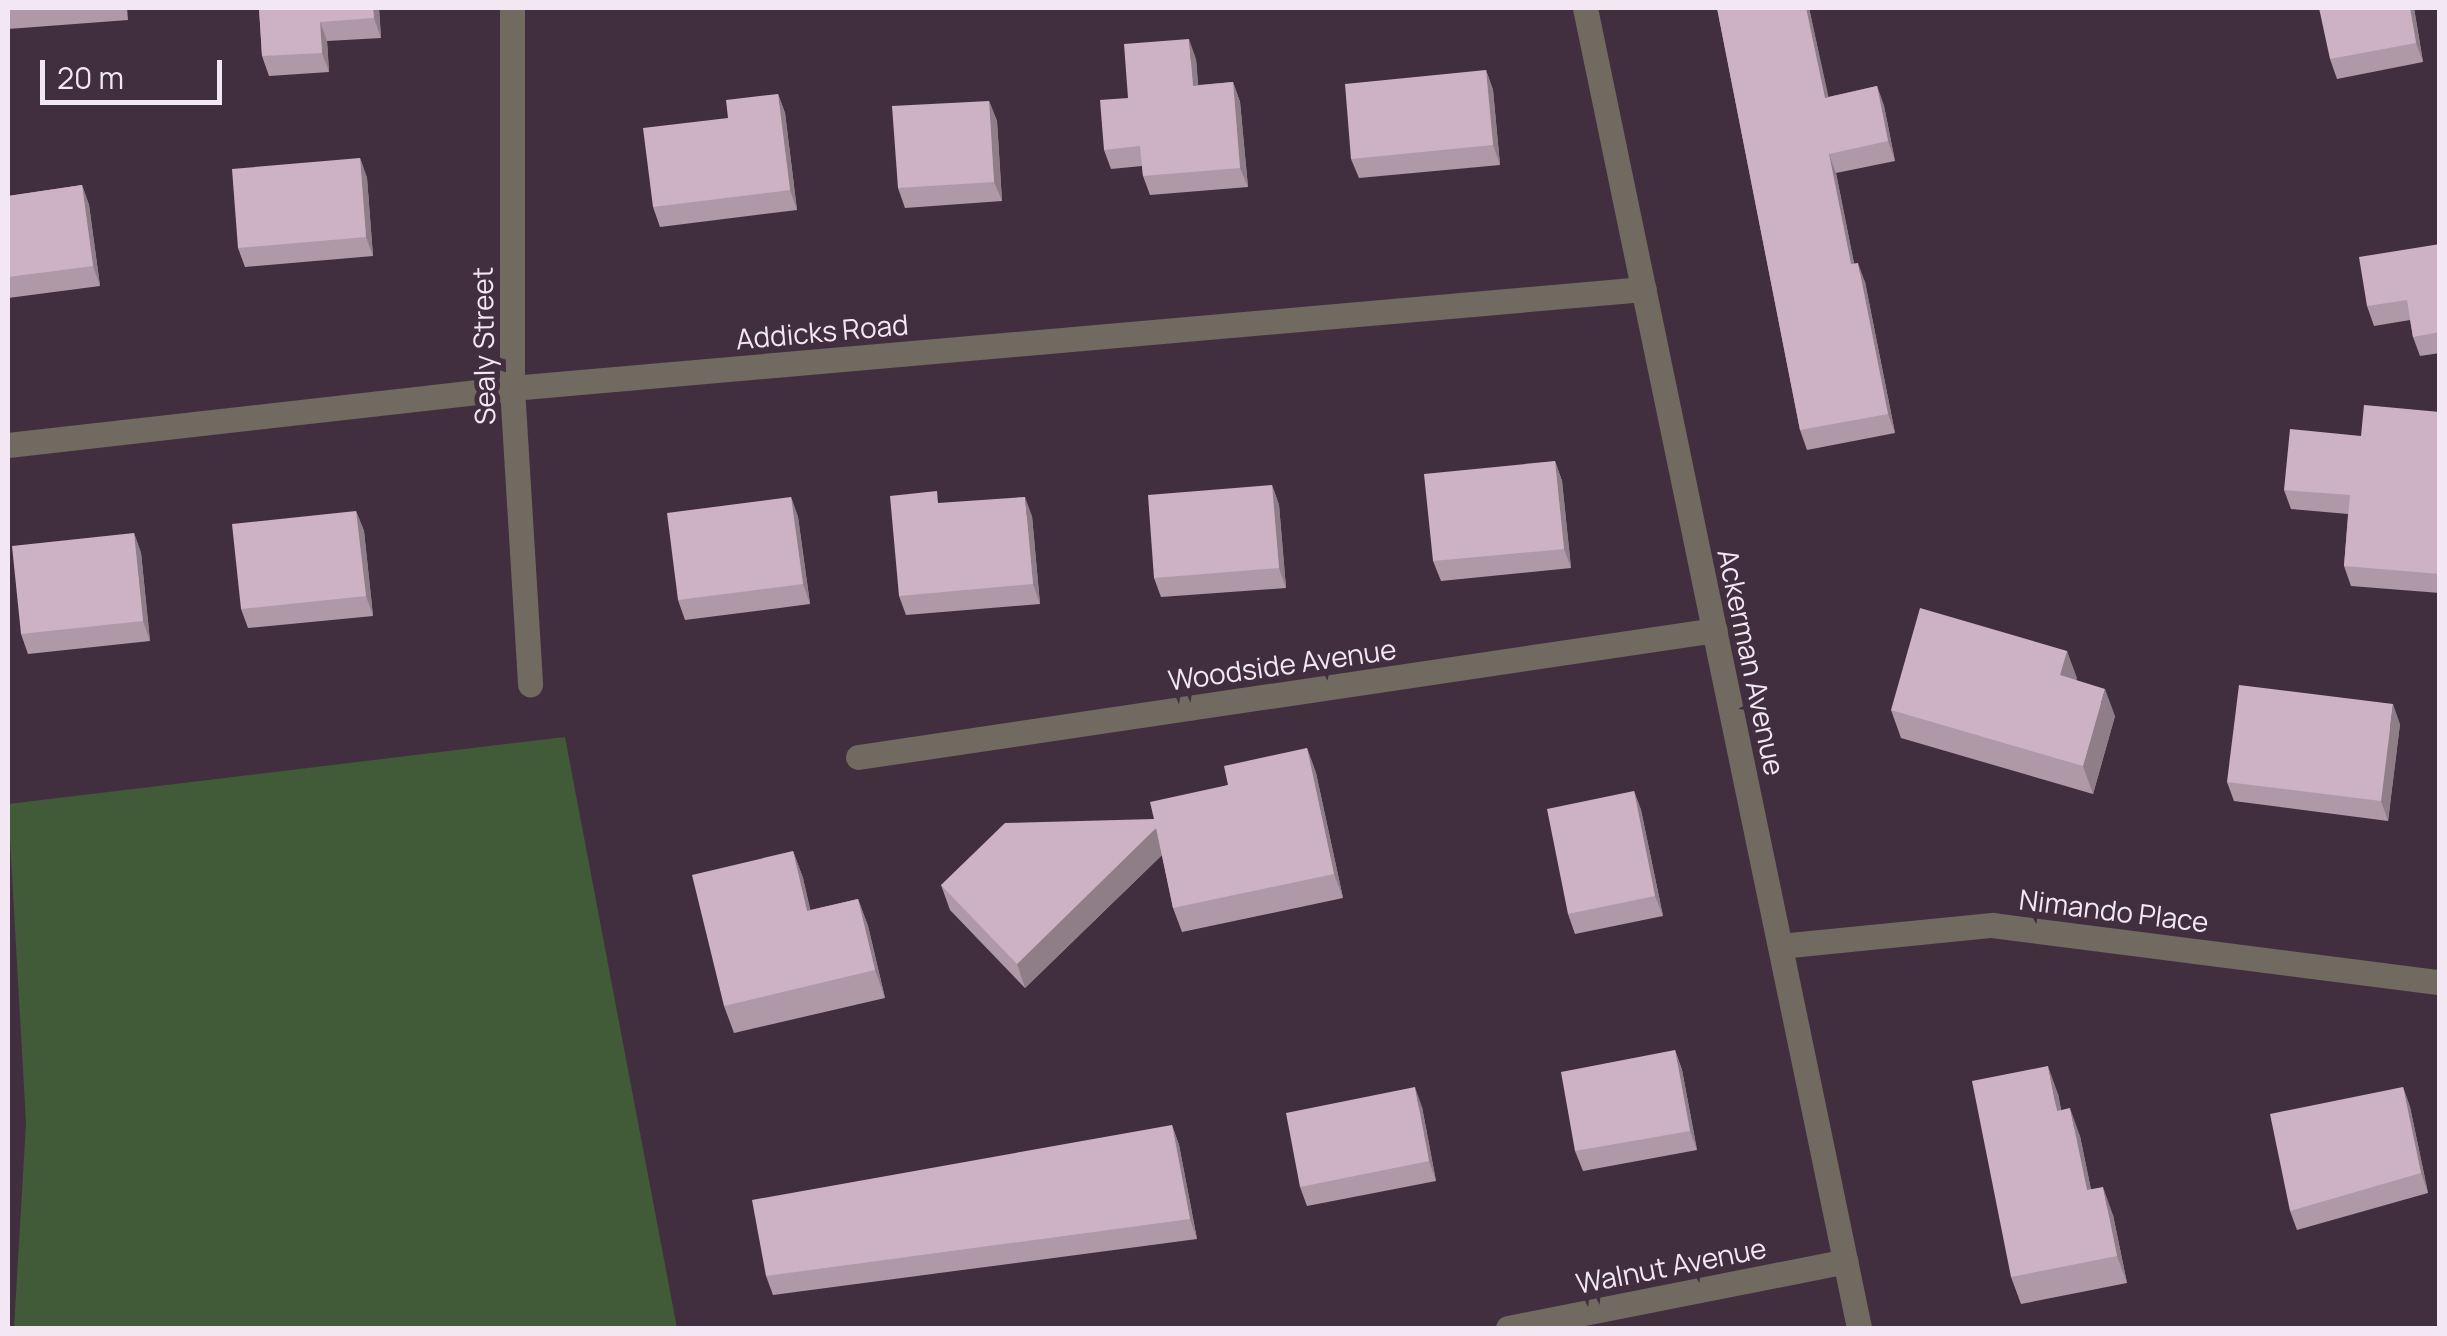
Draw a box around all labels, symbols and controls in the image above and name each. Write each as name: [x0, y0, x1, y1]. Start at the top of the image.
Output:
scale bar: [45, 40, 228, 102]
text: 20 m: [57, 57, 124, 98]
street label: Sealy Street: [465, 267, 501, 425]
street label: Addicks Road: [734, 307, 910, 355]
street label: Ackerman Avenue: [1712, 546, 1792, 778]
street label: Woodside Avenue: [1166, 631, 1398, 697]
street label: Nimando Place: [2017, 882, 2211, 938]
street label: Walnut Avenue: [1573, 1230, 1769, 1300]

